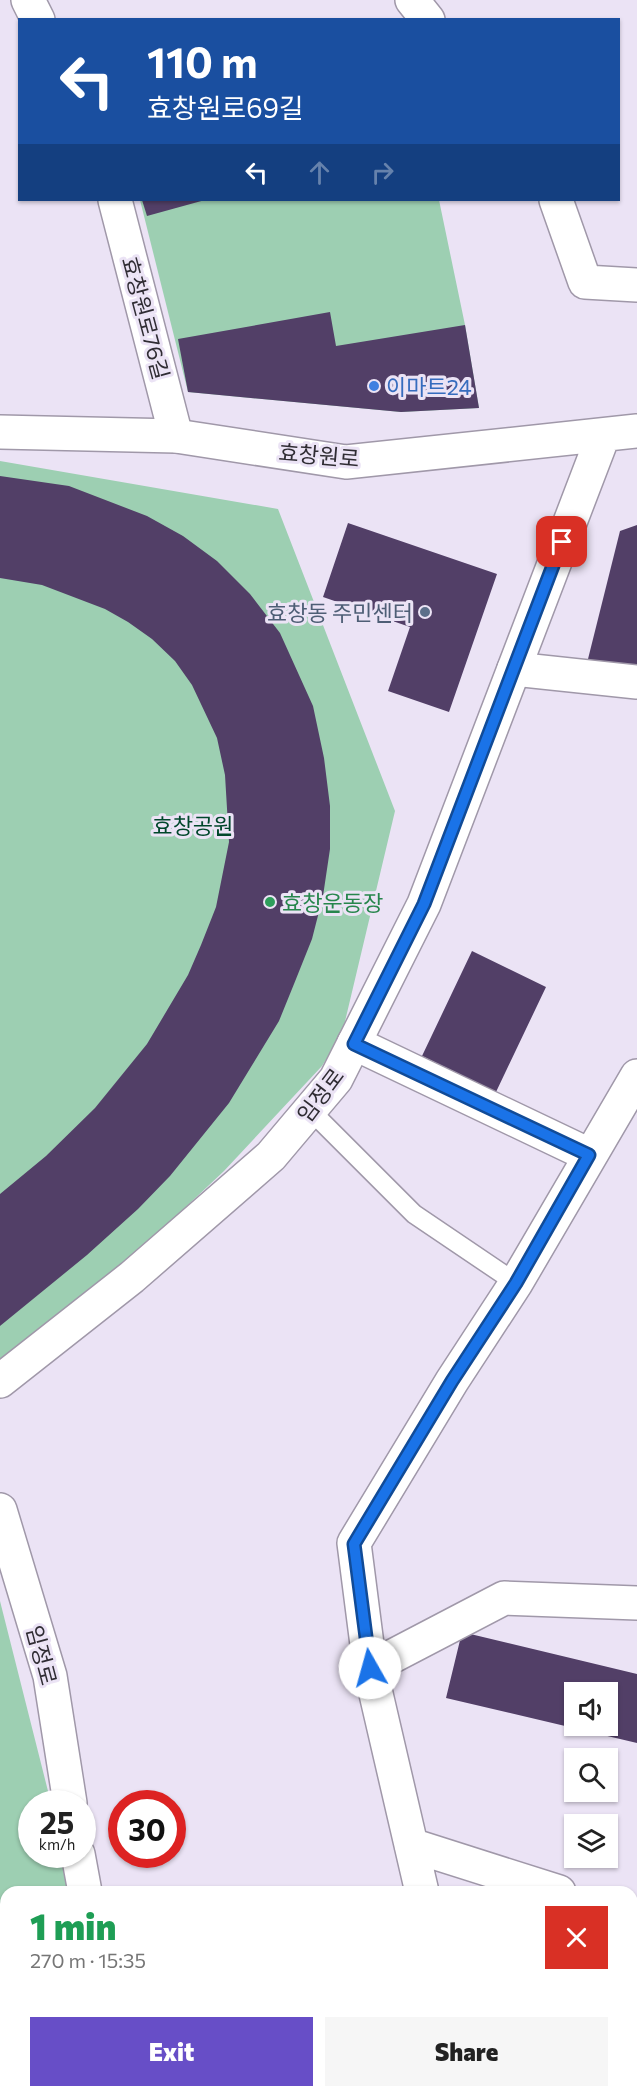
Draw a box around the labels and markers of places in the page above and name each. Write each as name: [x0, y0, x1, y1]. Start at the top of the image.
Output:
place label: 이마트24: [386, 373, 472, 400]
marker: 이마트24: [367, 379, 381, 393]
pin: [536, 516, 587, 567]
place label: 효창동 주민센터: [267, 599, 413, 626]
marker: 효창동 주민센터: [418, 605, 432, 619]
place label: 효창운동장: [282, 889, 383, 916]
marker: 효창운동장: [263, 895, 277, 909]

